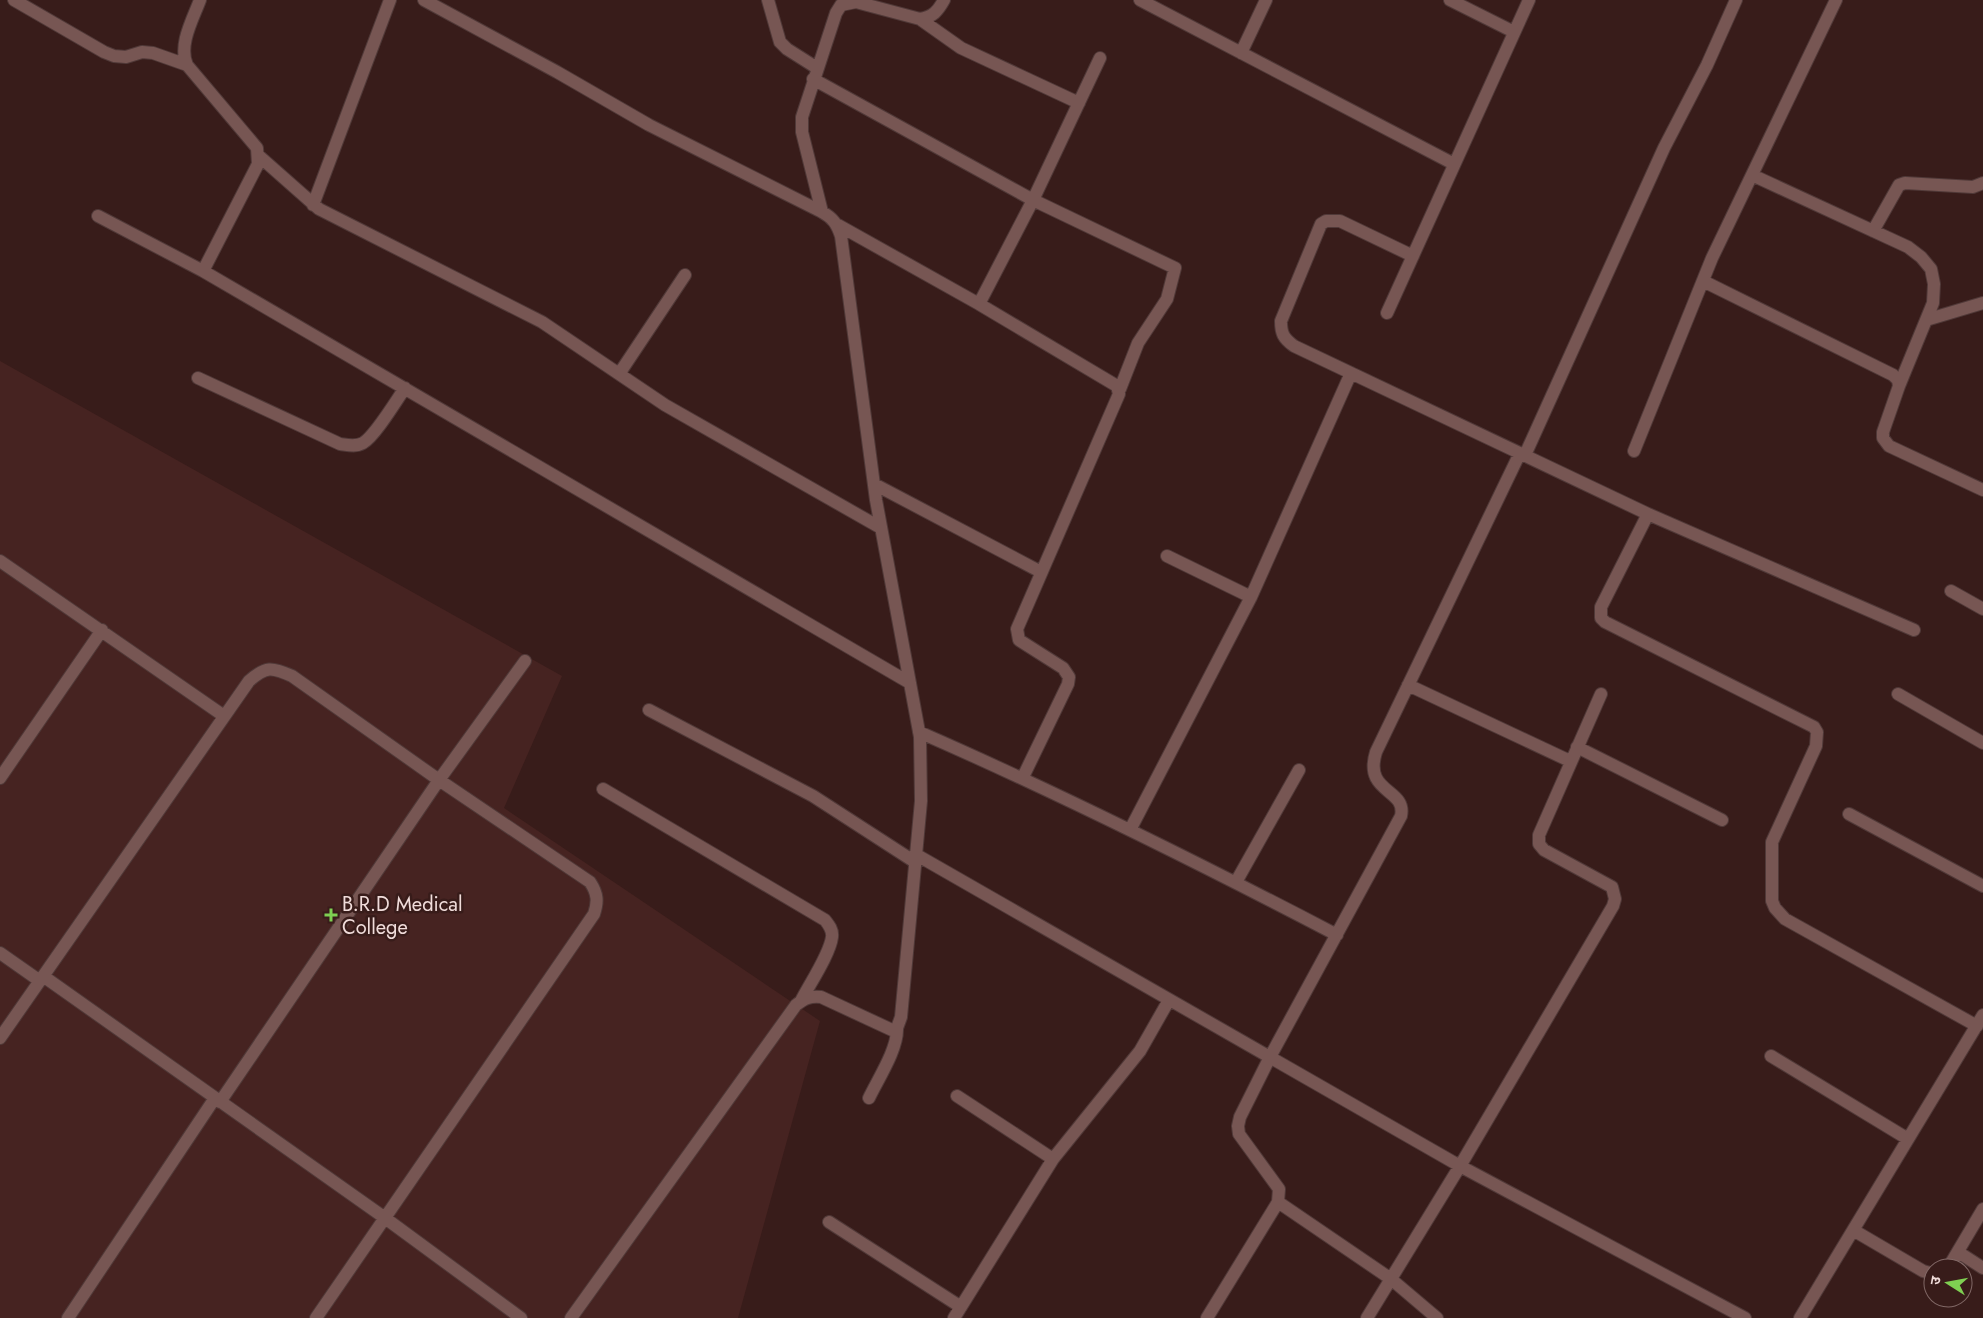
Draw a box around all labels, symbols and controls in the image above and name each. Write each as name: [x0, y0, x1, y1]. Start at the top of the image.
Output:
place label: B.R.D Medical College: [342, 890, 463, 942]
marker: B.R.D Medical College: [324, 908, 338, 922]
north arrow: [1923, 1258, 1973, 1308]
text: उ: [1925, 1274, 1946, 1286]

